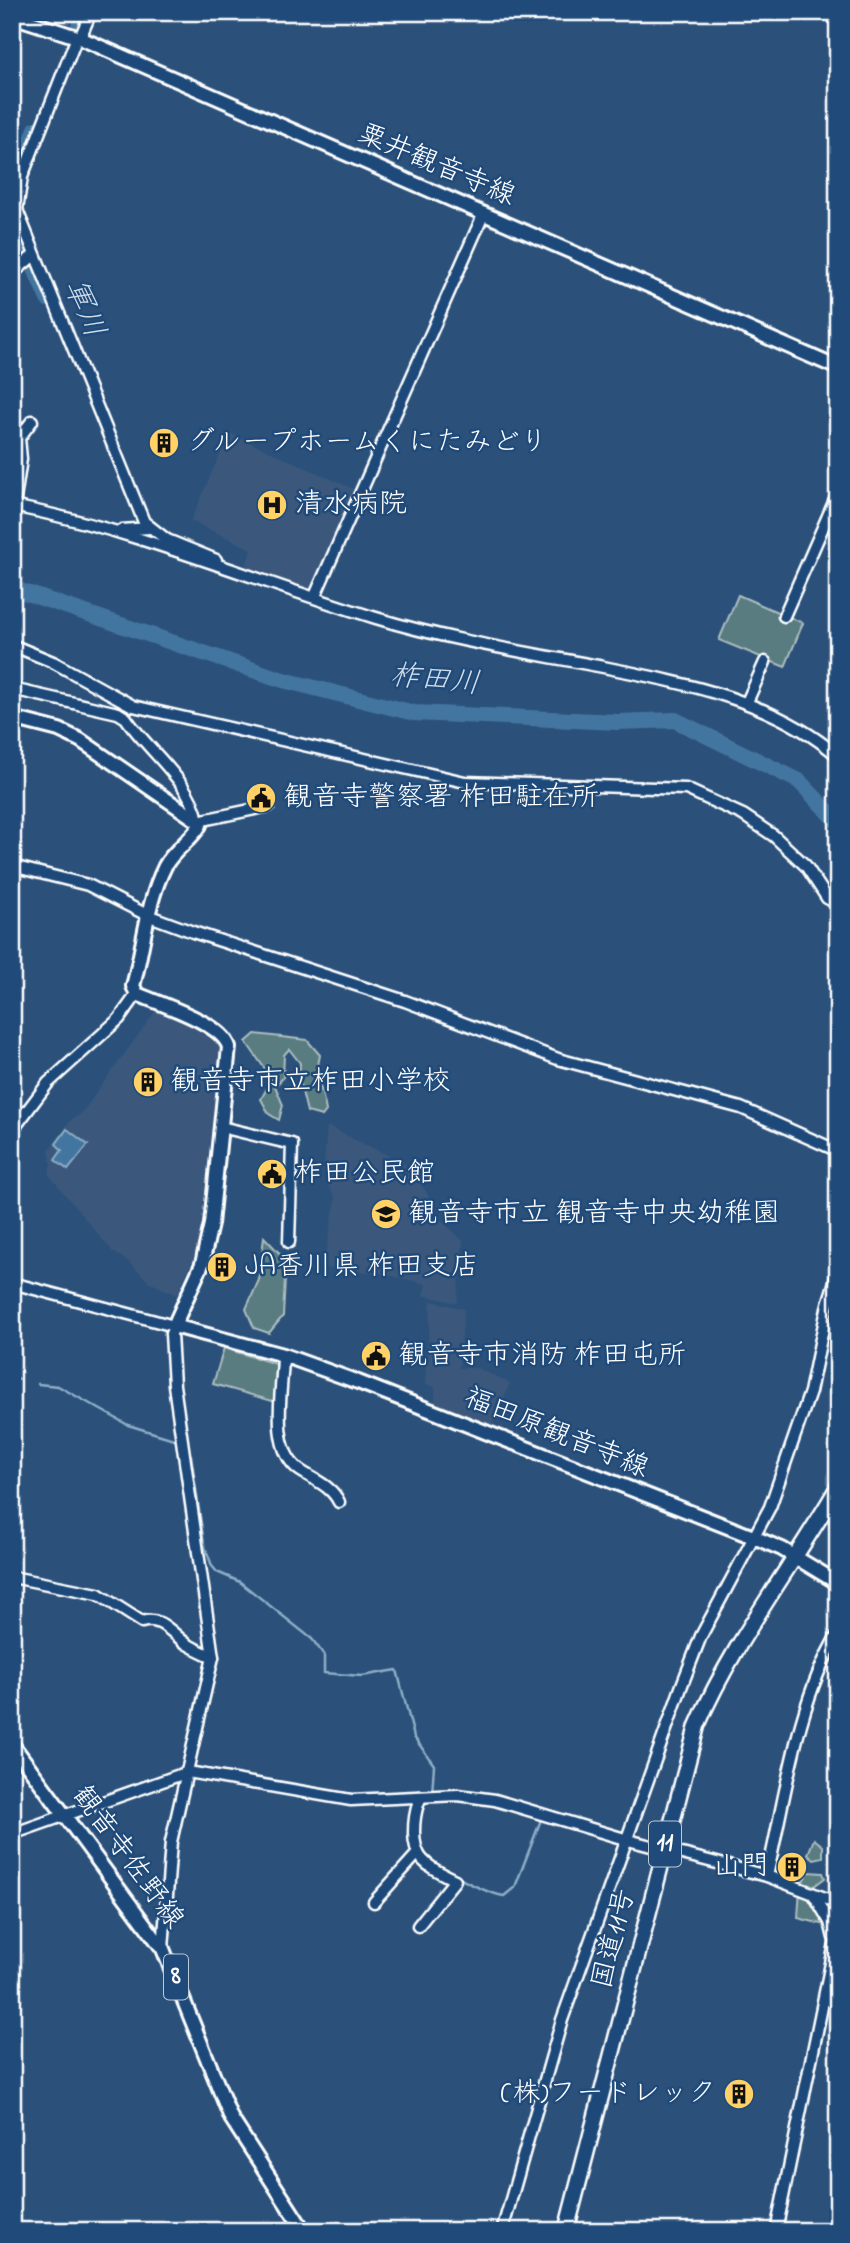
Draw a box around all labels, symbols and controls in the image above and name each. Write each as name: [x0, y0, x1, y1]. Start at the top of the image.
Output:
street label: 粟井観音寺線: [351, 114, 521, 218]
water label: 軍川: [51, 273, 115, 345]
place label: グループホームくにたみどり: [187, 423, 548, 464]
building icon: グループホームくにたみどり: [147, 426, 181, 460]
place label: 清水病院: [295, 485, 407, 526]
hospital icon: 清水病院: [255, 488, 289, 522]
water label: 柞田川: [388, 654, 482, 708]
place label: 観音寺警察署 柞田駐在所: [284, 778, 599, 819]
public building icon: 観音寺警察署 柞田駐在所: [244, 781, 278, 815]
place label: 観音寺市立柞田小学校: [171, 1062, 451, 1103]
building icon: 観音寺市立柞田小学校: [131, 1065, 165, 1099]
place label: 柞田公民館: [295, 1154, 435, 1195]
public building icon: 柞田公民館: [255, 1157, 289, 1191]
place label: 観音寺市立 観音寺中央幼稚園: [409, 1194, 780, 1235]
school or university icon: 観音寺市立 観音寺中央幼稚園: [369, 1197, 403, 1231]
place label: JA香川県 柞田支店: [245, 1247, 479, 1288]
building icon: JA香川県 柞田支店: [205, 1250, 239, 1284]
place label: 観音寺市消防 柞田屯所: [399, 1336, 686, 1377]
public building icon: 観音寺市消防 柞田屯所: [359, 1339, 393, 1373]
street label: 福田原観音寺線: [457, 1378, 655, 1490]
street label: 観音寺佐野線: [61, 1778, 193, 1938]
road number: 11: [649, 1822, 681, 1867]
place label: 山門: [713, 1847, 769, 1888]
building icon: 山門: [775, 1850, 809, 1884]
street label: 国道11号: [583, 1885, 647, 1993]
road number: 8: [164, 1954, 188, 2000]
place label: (株)フードレック: [501, 2074, 716, 2115]
building icon: (株)フードレック: [722, 2077, 756, 2111]

